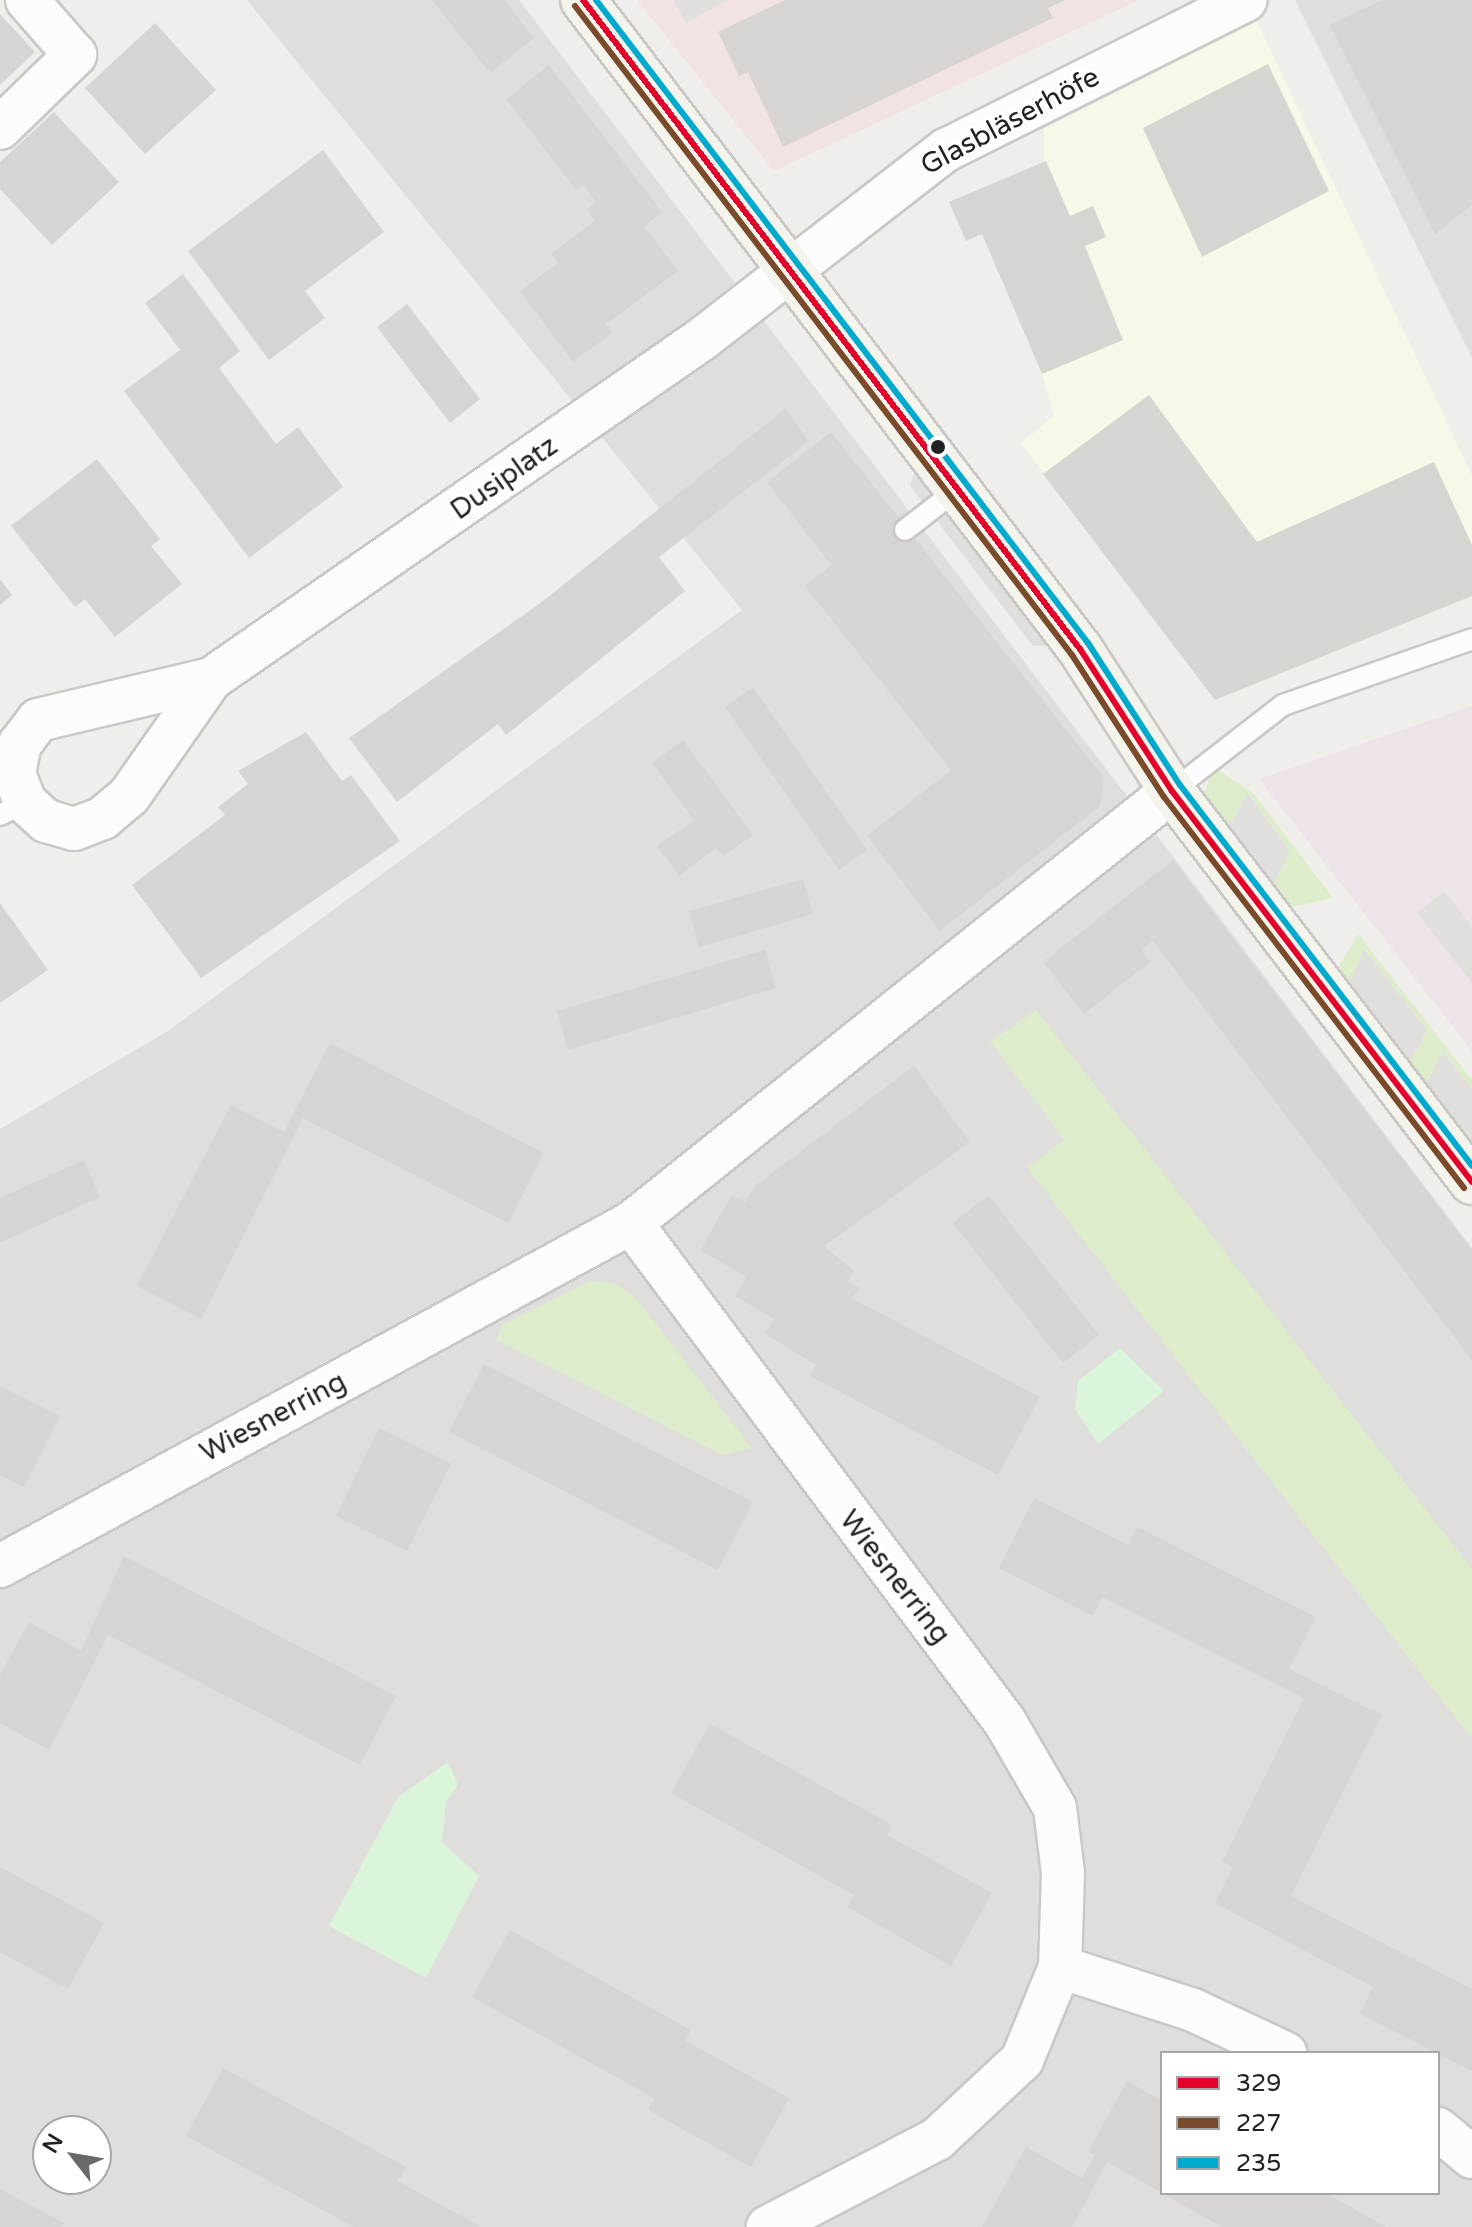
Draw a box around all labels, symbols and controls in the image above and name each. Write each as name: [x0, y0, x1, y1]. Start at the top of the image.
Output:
street label: Glasbläserhöfe: [915, 60, 1105, 182]
street label: Dusiplatz: [444, 429, 564, 527]
unlabelled marker: [930, 439, 946, 455]
street label: Wiesnerring: [194, 1365, 352, 1469]
street label: Wiesnerring: [832, 1503, 958, 1651]
legend: [1160, 2051, 1440, 2195]
text: 329: [1236, 2069, 1281, 2098]
text: 227: [1236, 2109, 1281, 2138]
north arrow: [32, 2115, 112, 2195]
text: N: [37, 2129, 69, 2158]
text: 235: [1236, 2149, 1281, 2178]

